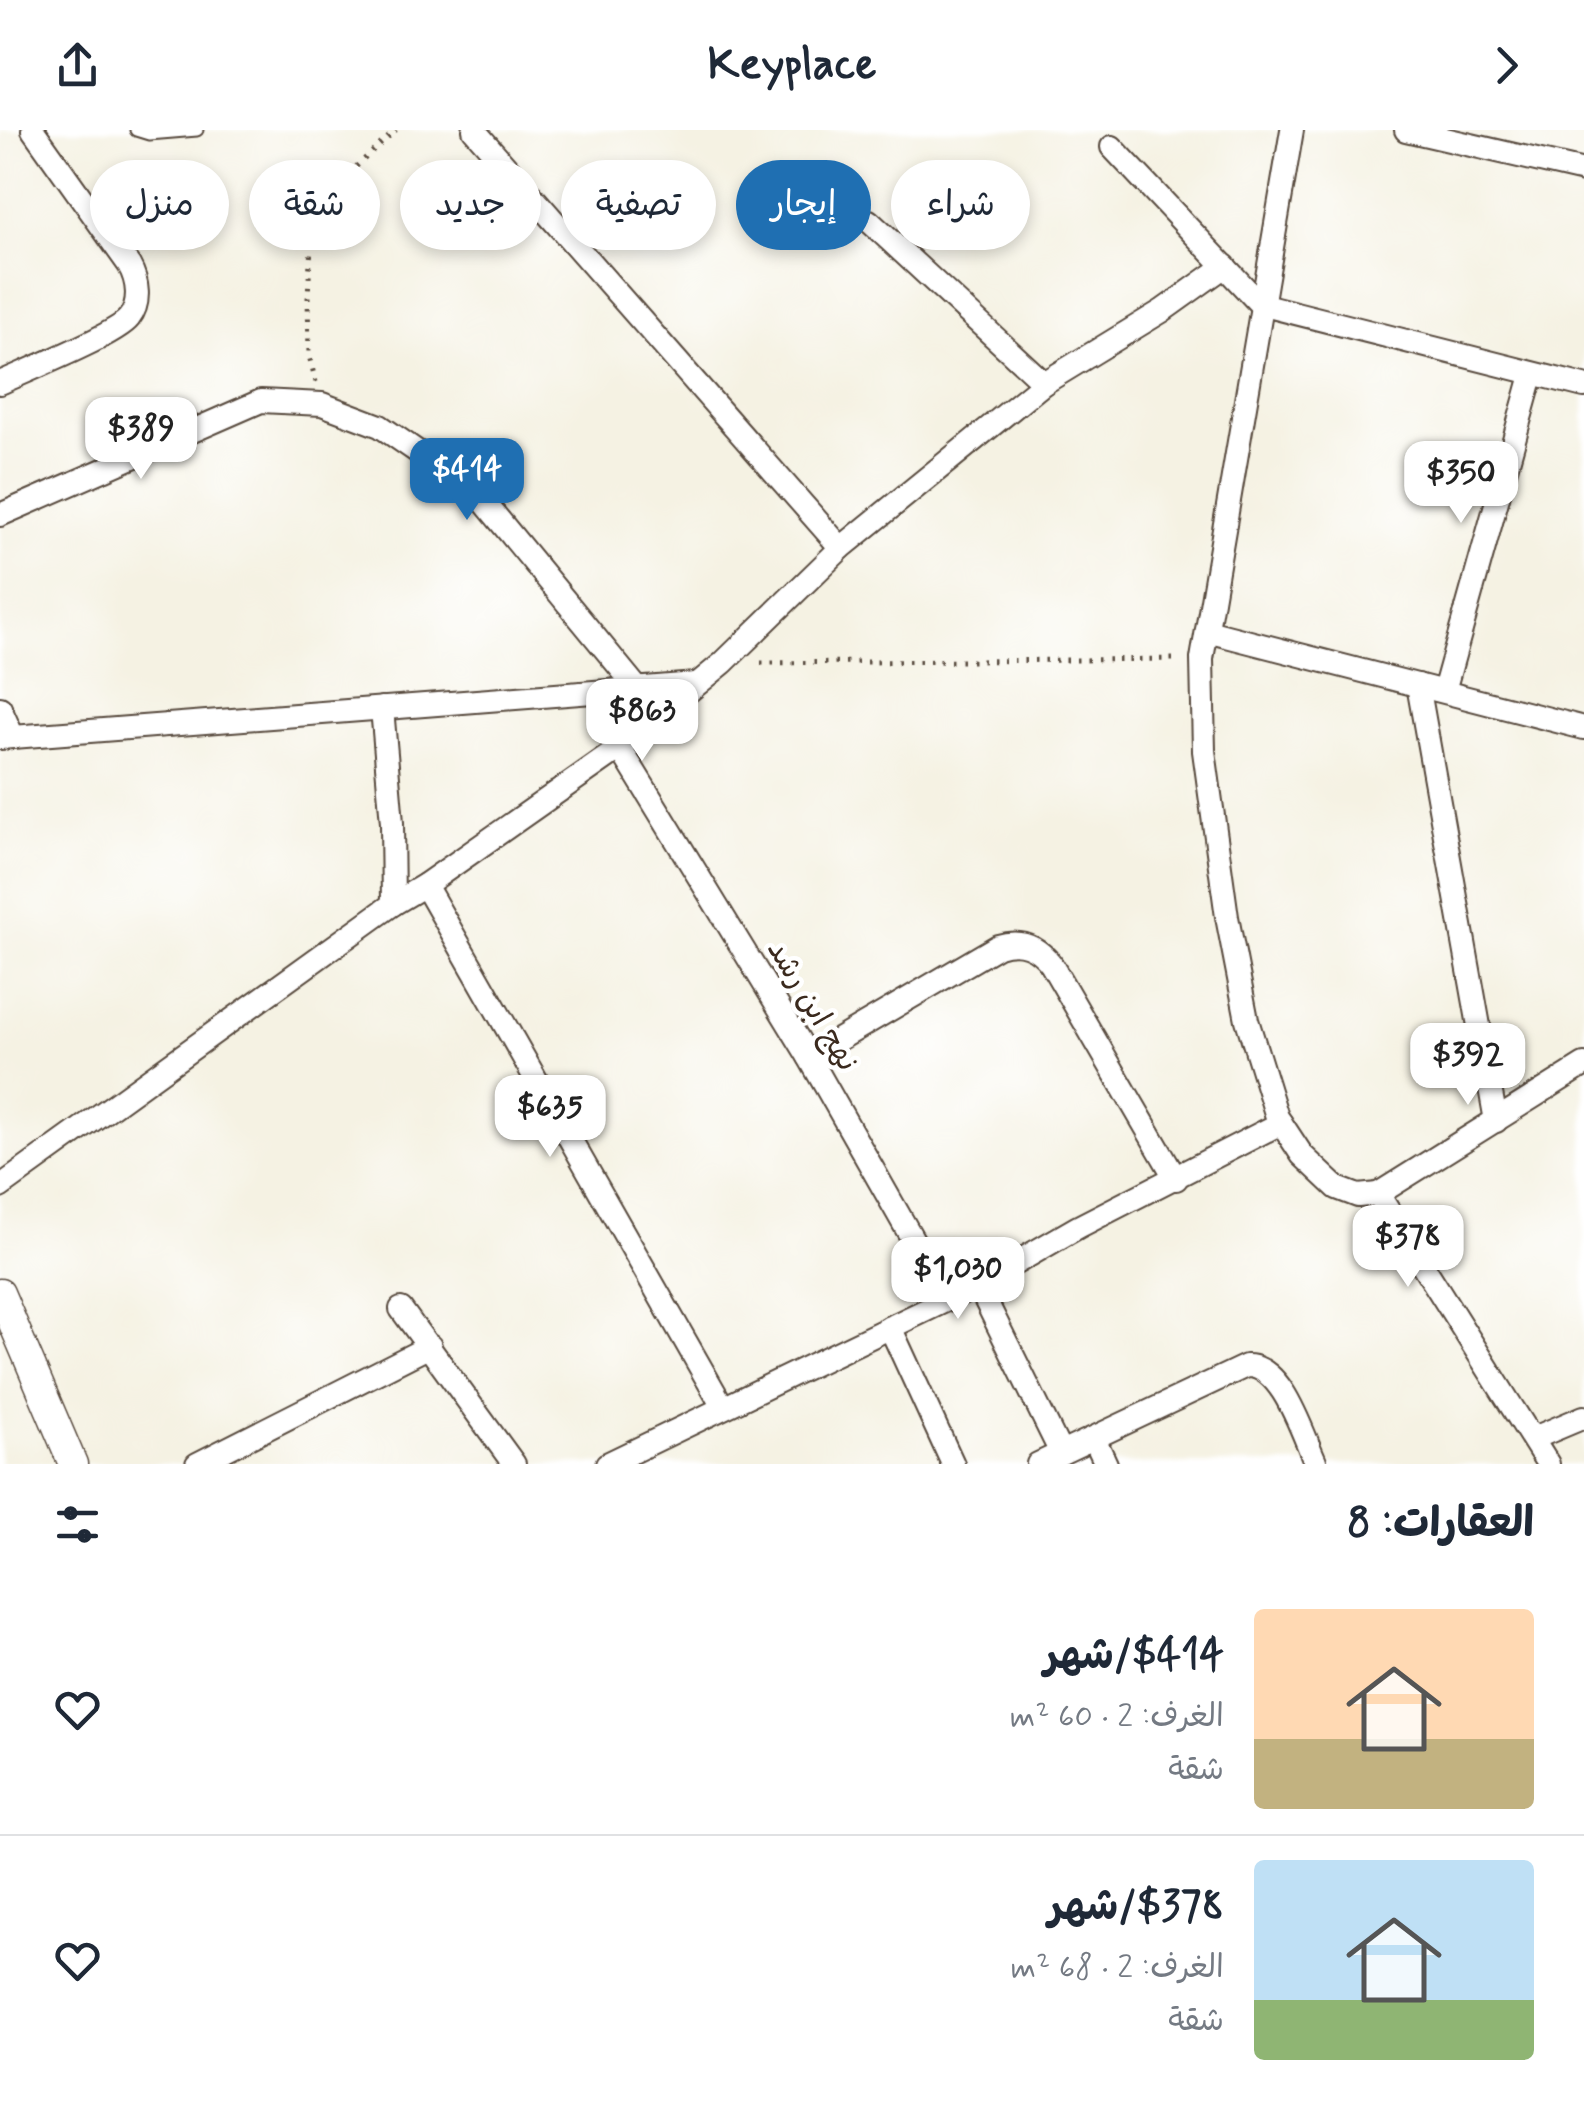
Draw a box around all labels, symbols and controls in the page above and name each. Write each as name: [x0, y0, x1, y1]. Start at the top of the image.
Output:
text: Keyplace: [708, 36, 877, 95]
icon: share: [50, 38, 105, 93]
icon: forward: [1479, 38, 1534, 93]
chip: منزل: [90, 160, 229, 250]
chip: شقة: [249, 160, 380, 250]
chip: جديد: [400, 160, 541, 250]
chip: تصفية: [561, 160, 716, 250]
chip: إيجار: [736, 160, 871, 250]
chip: شراء: [891, 160, 1030, 250]
pin: $389: [82, 397, 200, 482]
text: $389: [107, 408, 175, 450]
pin: $414: [408, 438, 526, 523]
pin: $350: [1402, 441, 1520, 526]
text: $414: [432, 449, 502, 491]
text: $350: [1426, 452, 1496, 494]
pin: $863: [583, 679, 701, 764]
text: $863: [608, 690, 676, 732]
street label: نهج ابن رشد: [757, 933, 867, 1079]
pin: $392: [1409, 1023, 1527, 1108]
text: $392: [1432, 1034, 1504, 1076]
pin: $635: [491, 1075, 609, 1160]
text: $635: [517, 1086, 583, 1128]
pin: $378: [1349, 1205, 1467, 1290]
text: $378: [1375, 1216, 1441, 1258]
pin: $1,030: [877, 1237, 1039, 1322]
text: $1,030: [913, 1248, 1003, 1290]
icon: filters: [50, 1497, 105, 1552]
text: العقارات: 8: [1347, 1497, 1534, 1552]
text: $414/شهر: [1044, 1629, 1224, 1684]
icon: home: [1334, 1649, 1454, 1769]
icon: heart: [50, 1682, 105, 1737]
text: الغرف: 2 · 60 m²: [1010, 1696, 1224, 1738]
text: شقة: [1168, 1749, 1224, 1791]
text: $378/شهر: [1048, 1880, 1224, 1935]
icon: home: [1334, 1900, 1454, 2020]
icon: heart: [50, 1933, 105, 1988]
text: الغرف: 2 · 68 m²: [1011, 1947, 1224, 1989]
text: شقة: [1168, 2000, 1224, 2042]

